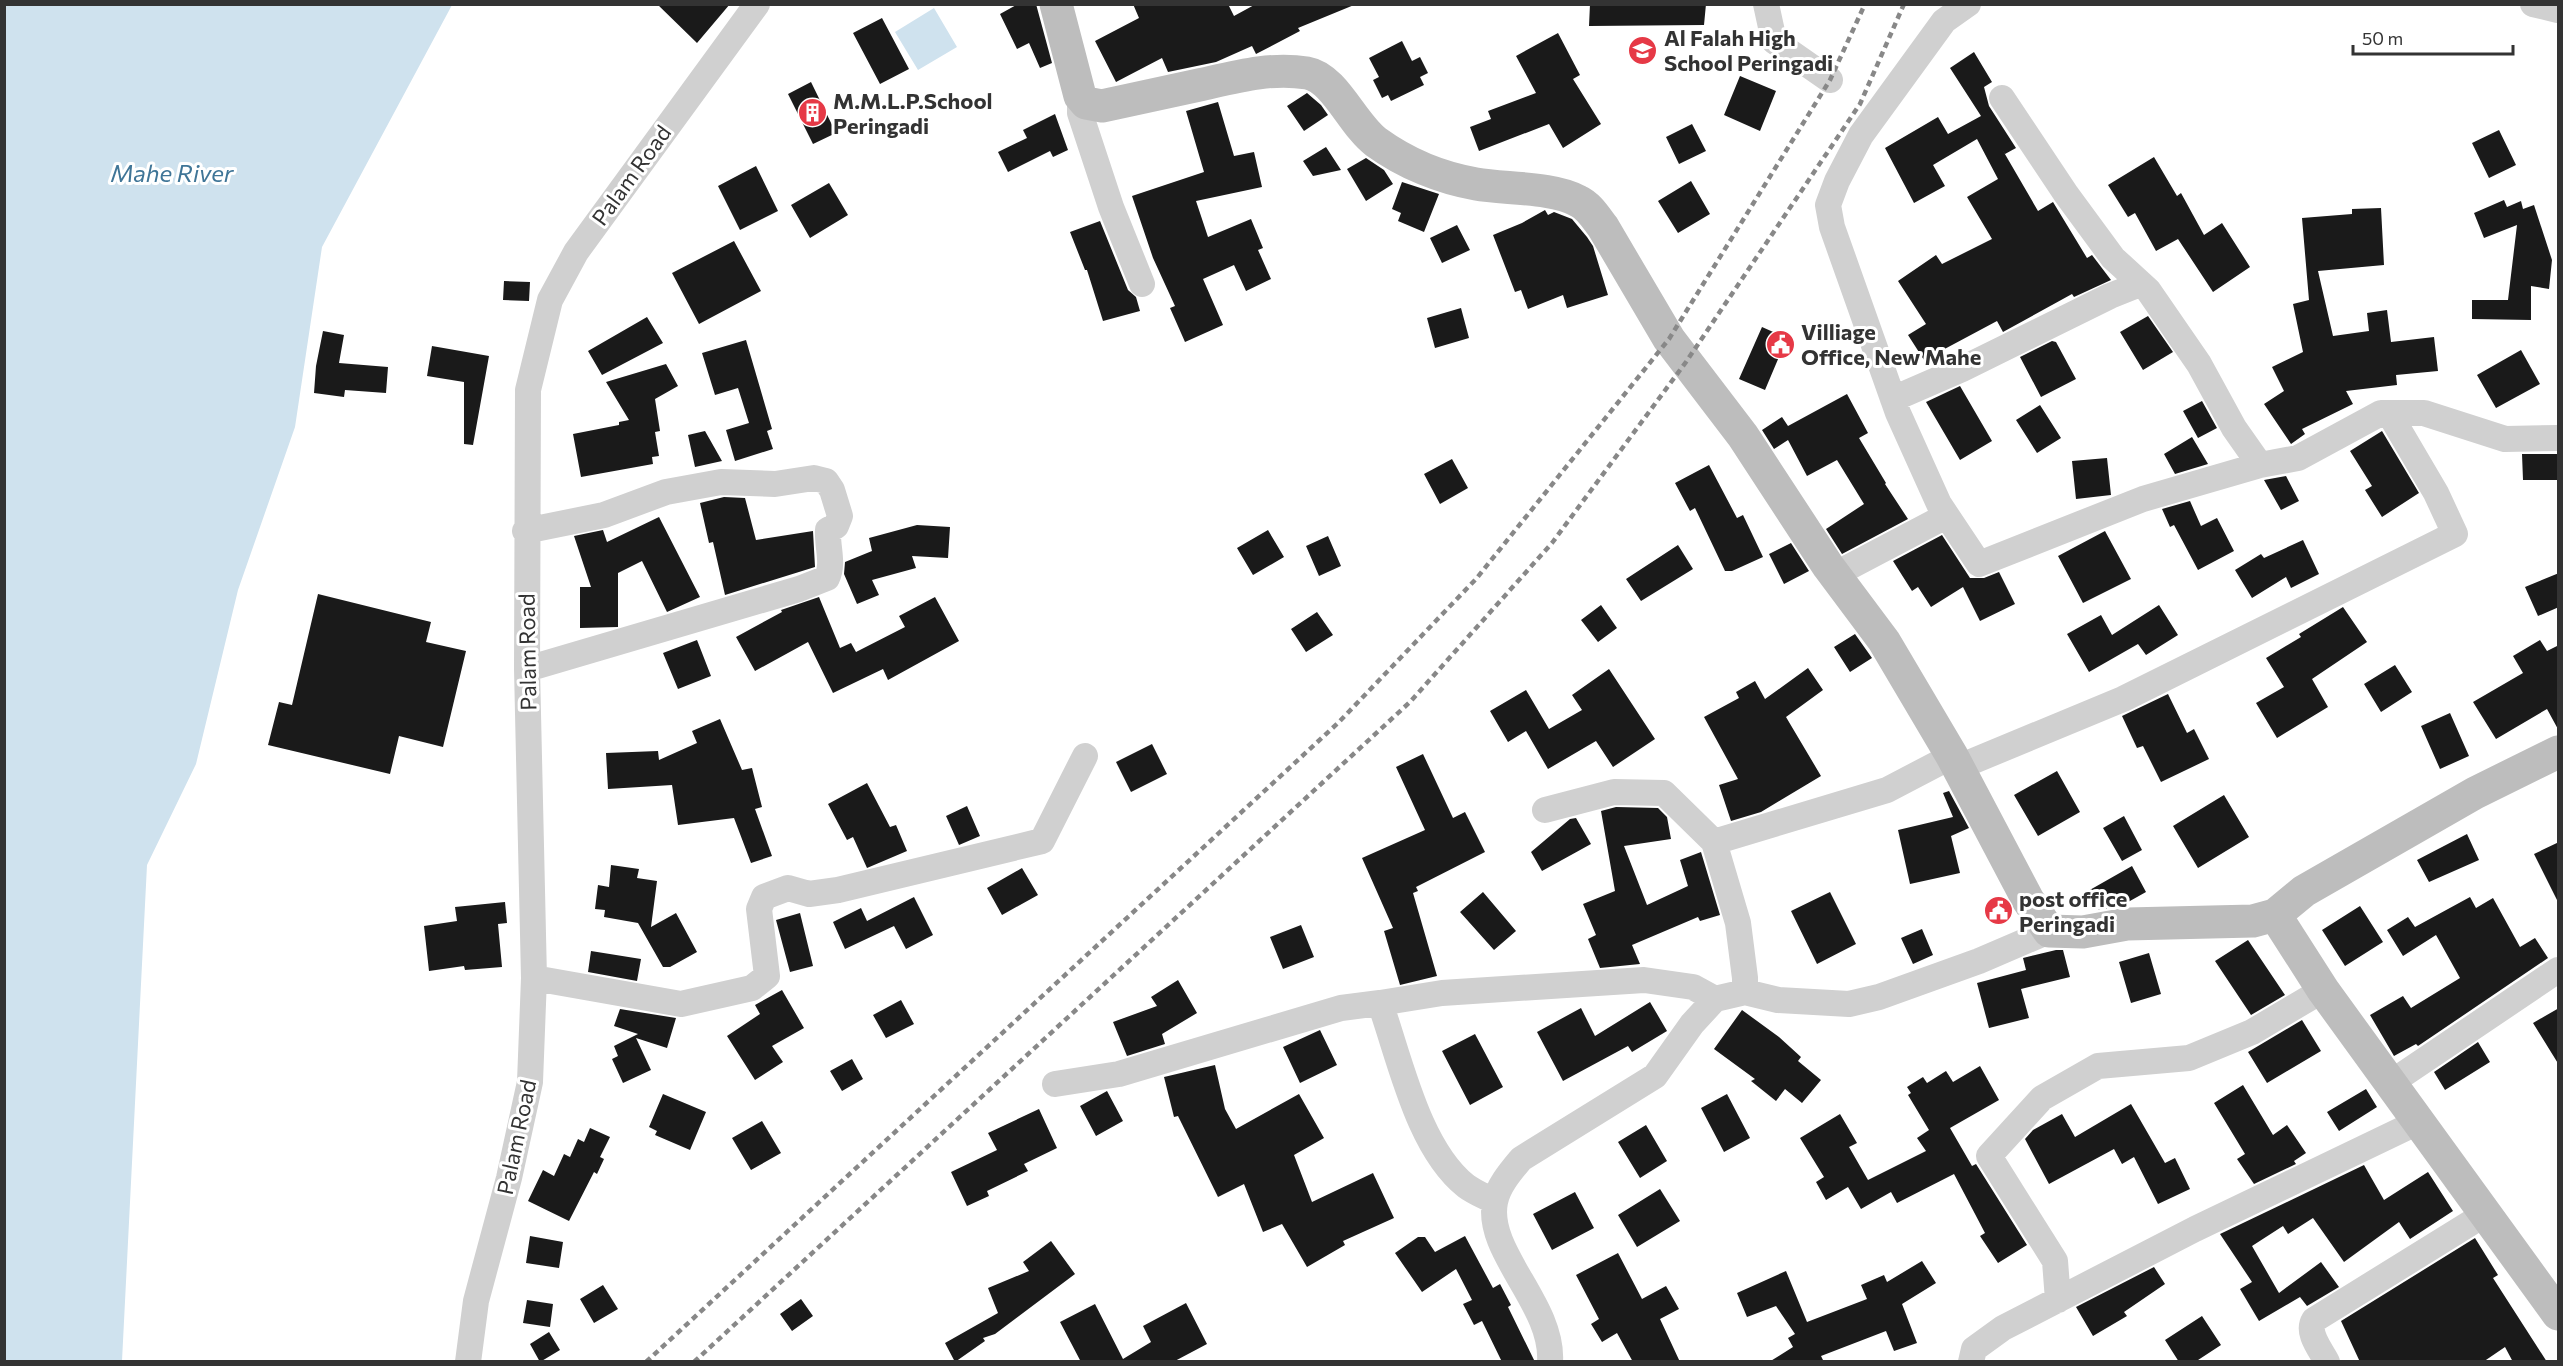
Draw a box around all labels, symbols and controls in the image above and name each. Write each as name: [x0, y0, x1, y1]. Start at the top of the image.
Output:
scale bar: [2353, 18, 2514, 56]
place label: Al Falah High School Peringadi: [1664, 24, 1833, 76]
text: 50 m: [2362, 27, 2403, 49]
school or university icon: Al Falah High School Peringadi: [1627, 34, 1659, 66]
place label: M.M.L.P.School Peringadi: [833, 87, 993, 139]
building icon: M.M.L.P.School Peringadi: [796, 97, 828, 129]
street label: Palam Road: [586, 120, 676, 230]
water label: Mahe River: [111, 158, 235, 187]
place label: Villiage Office, New Mahe: [1801, 318, 1981, 370]
public building icon: Villiage Office, New Mahe: [1764, 328, 1796, 360]
street label: Palam Road: [512, 593, 542, 711]
place label: post office Peringadi: [2019, 885, 2127, 937]
public building icon: post office Peringadi: [1982, 895, 2014, 927]
street label: Palam Road: [491, 1077, 541, 1197]

